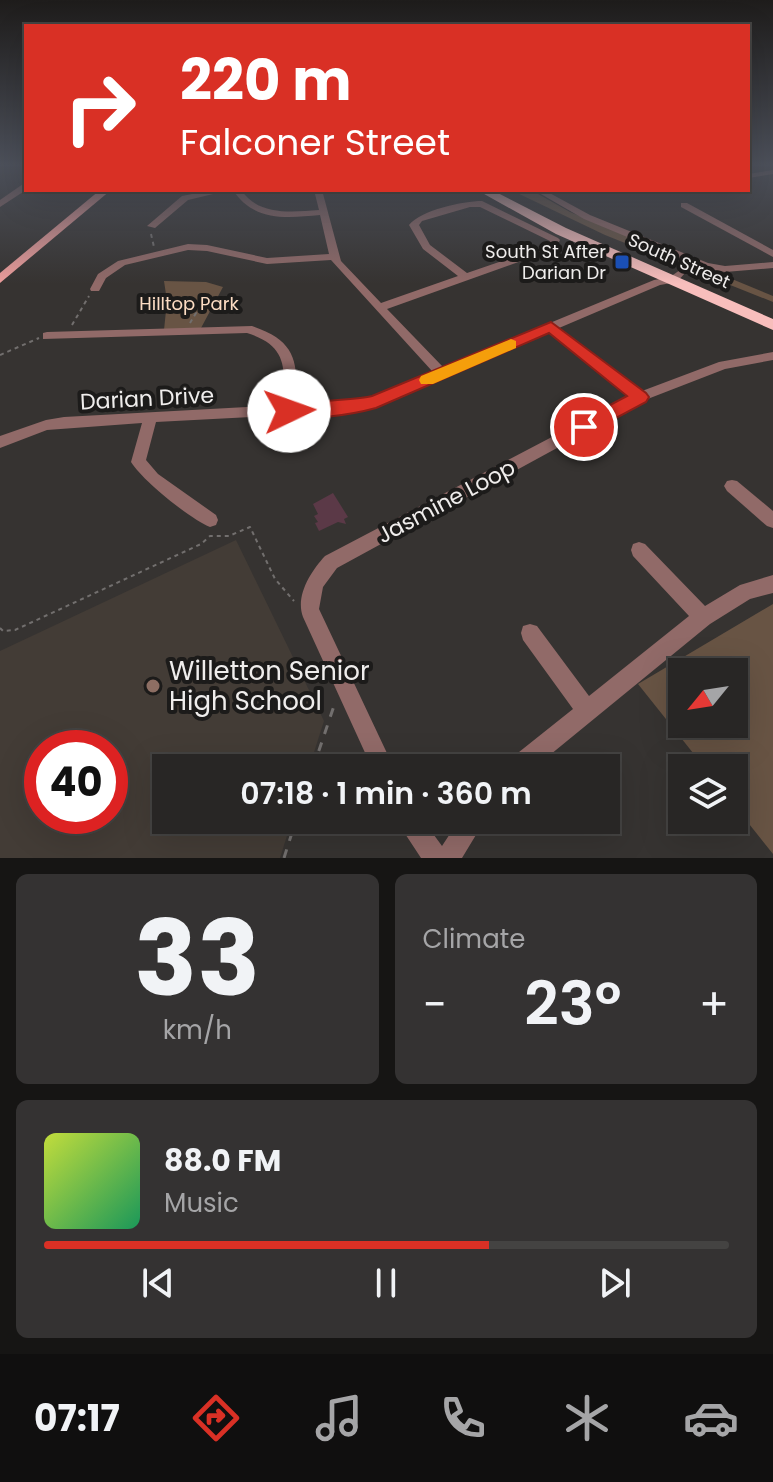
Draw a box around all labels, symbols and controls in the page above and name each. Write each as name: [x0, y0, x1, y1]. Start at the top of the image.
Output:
text: 220 m: [180, 41, 352, 120]
icon: right: [48, 56, 152, 160]
text: Falconer Street: [180, 117, 450, 168]
street label: South Street: [624, 227, 734, 294]
place label: South St After Darian Dr: [485, 239, 606, 285]
marker: South St After Darian Dr: [613, 253, 631, 271]
park label: Hilltop Park: [139, 291, 239, 316]
position arrow: [247, 369, 331, 453]
street label: Darian Drive: [79, 380, 215, 417]
pin: [550, 393, 618, 461]
icon: arrive: [562, 405, 606, 449]
street label: Jasmine Loop: [372, 452, 521, 551]
place label: Willetton Senior High School: [169, 653, 370, 719]
north arrow: [668, 658, 748, 738]
map controls: [668, 658, 748, 834]
marker: Willetton Senior High School: [144, 677, 162, 695]
speed limit sign: 40: [24, 730, 128, 834]
button: layers: [668, 754, 748, 834]
text: 07:18 · 1 min · 360 m: [240, 772, 532, 815]
text: 33: [134, 886, 260, 1031]
text: Climate: [423, 921, 525, 957]
text: 23°: [524, 962, 621, 1046]
text: −: [423, 974, 447, 1035]
text: +: [699, 974, 729, 1035]
text: km/h: [163, 1012, 232, 1048]
text: 88.0 FM: [164, 1139, 281, 1182]
text: Music: [164, 1185, 239, 1221]
icon: previous: [136, 1261, 180, 1305]
icon: pause: [364, 1261, 408, 1305]
icon: next: [593, 1261, 637, 1305]
icon: directions: [188, 1390, 244, 1446]
icon: music: [311, 1390, 367, 1446]
icon: phone: [435, 1390, 491, 1446]
icon: climate: [559, 1390, 615, 1446]
icon: car: [683, 1390, 739, 1446]
text: 07:17: [34, 1393, 120, 1444]

